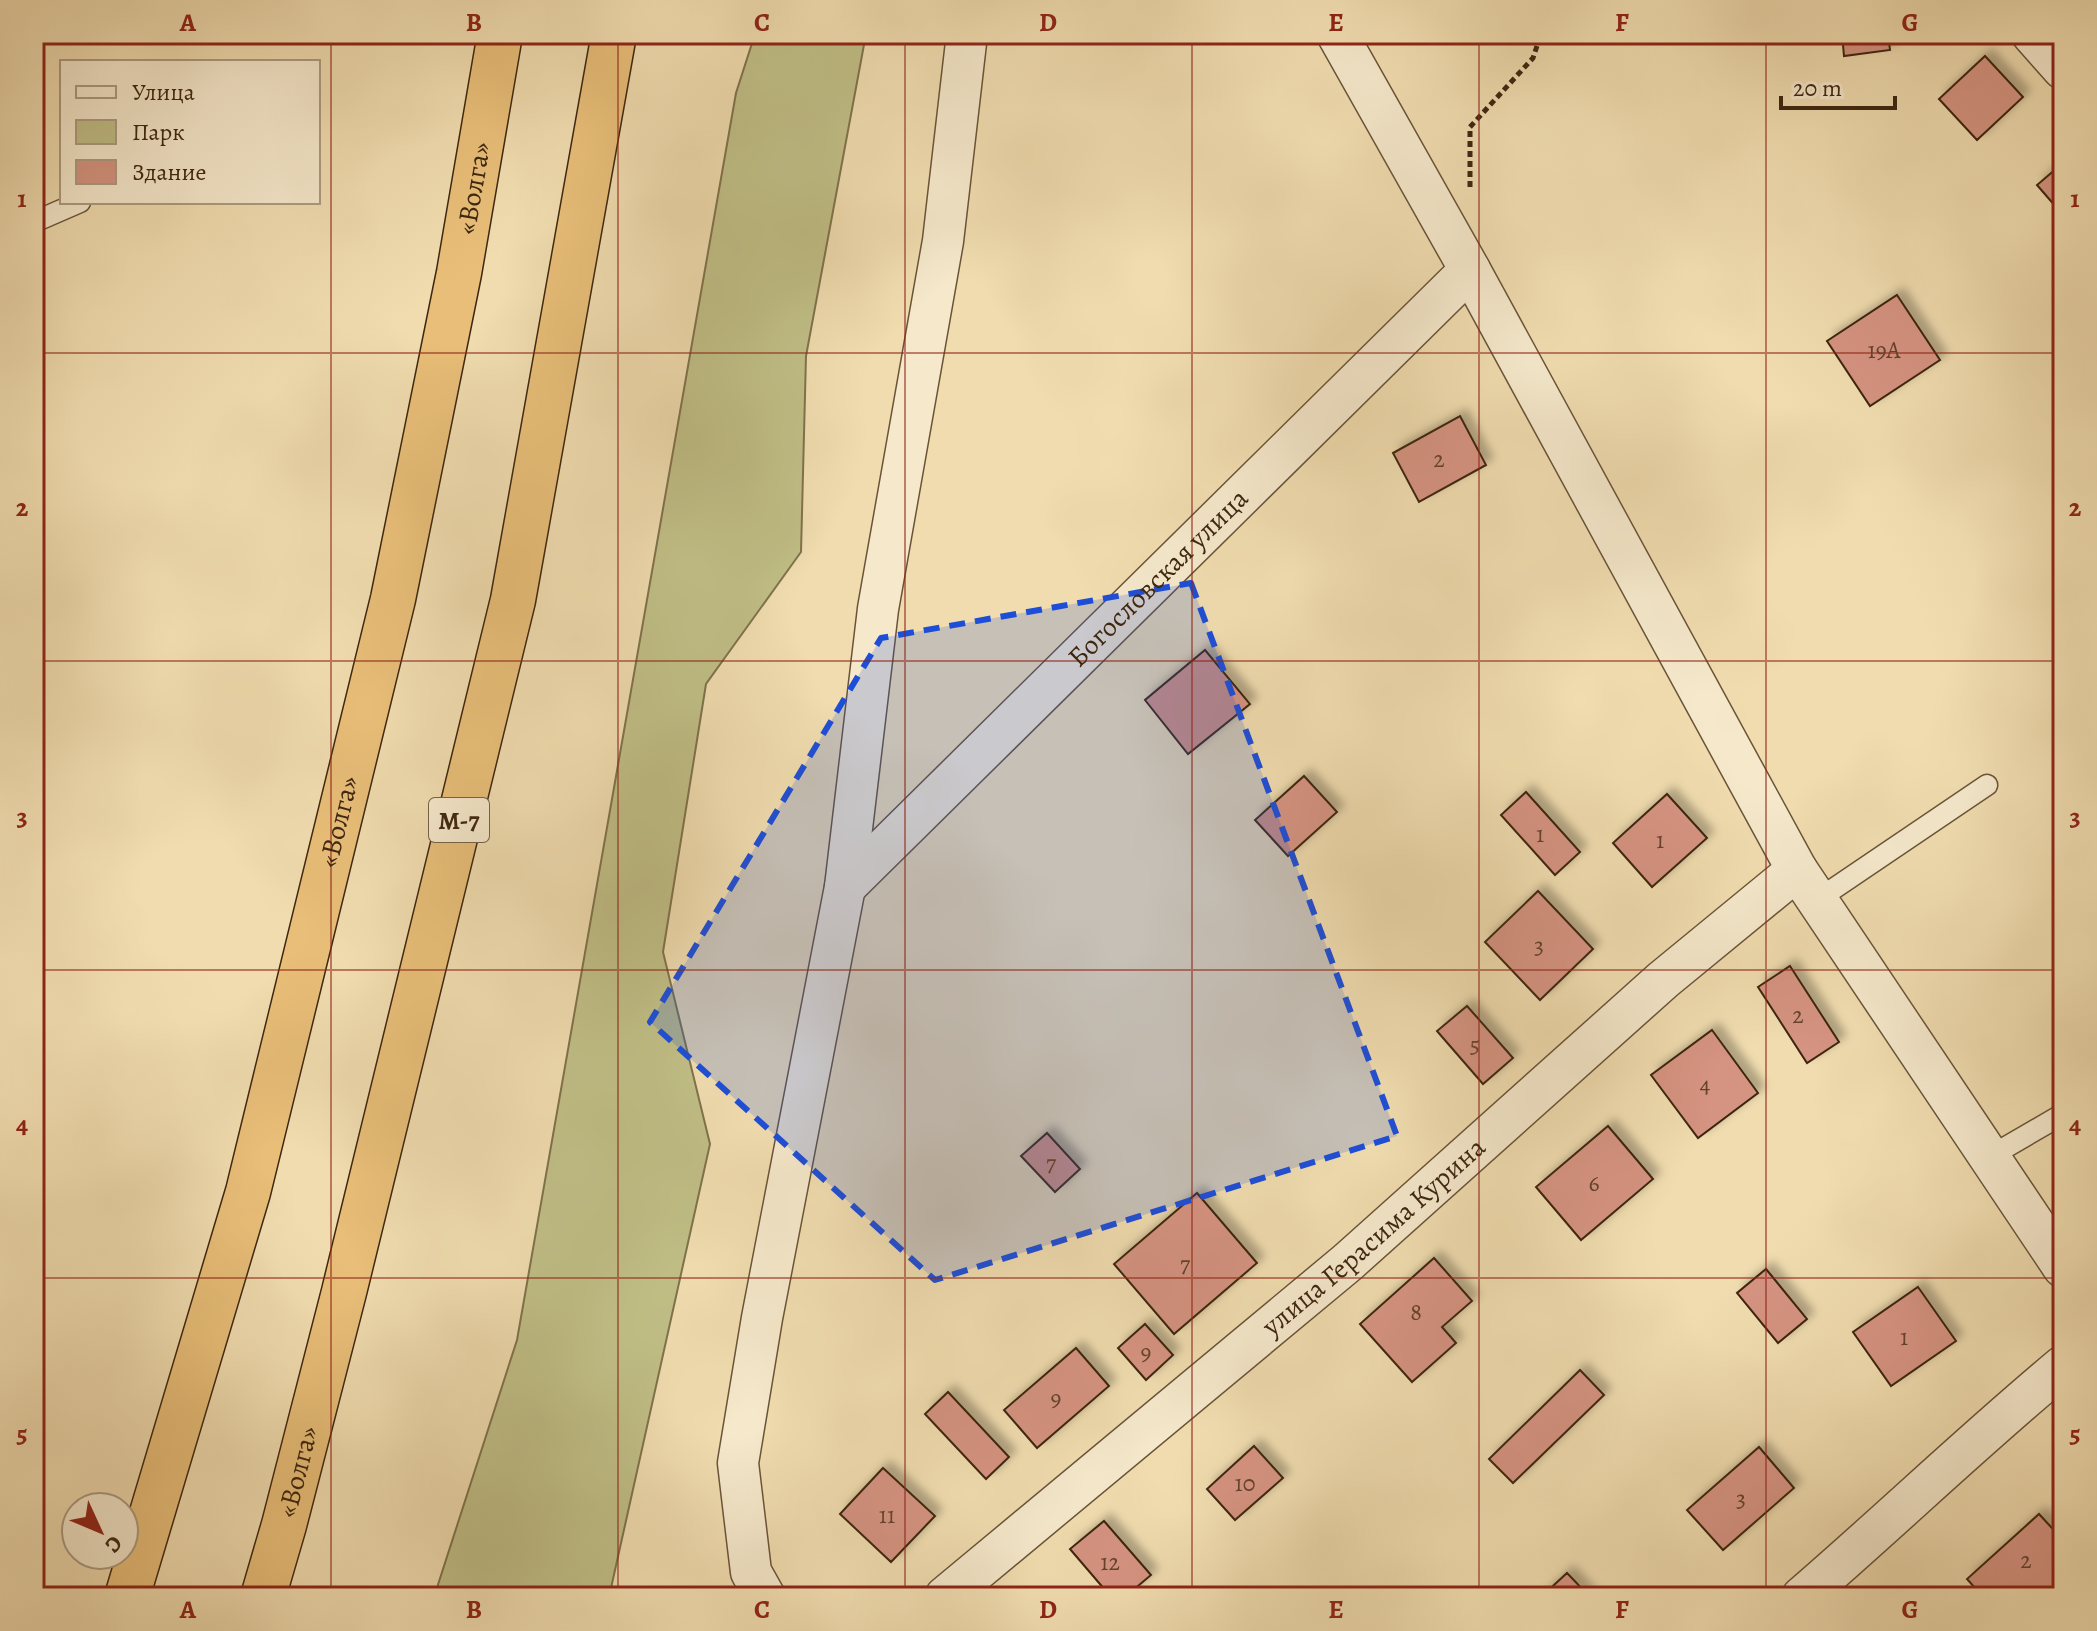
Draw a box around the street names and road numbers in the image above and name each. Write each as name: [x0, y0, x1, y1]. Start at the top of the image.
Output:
street label: «Волга»: [447, 139, 500, 237]
street label: Богословская улица: [1059, 480, 1257, 676]
street label: «Волга»: [309, 772, 368, 871]
road number: М-7: [429, 798, 489, 842]
street label: улица Герасима Курина: [1253, 1129, 1494, 1345]
street label: «Волга»: [268, 1422, 328, 1522]

